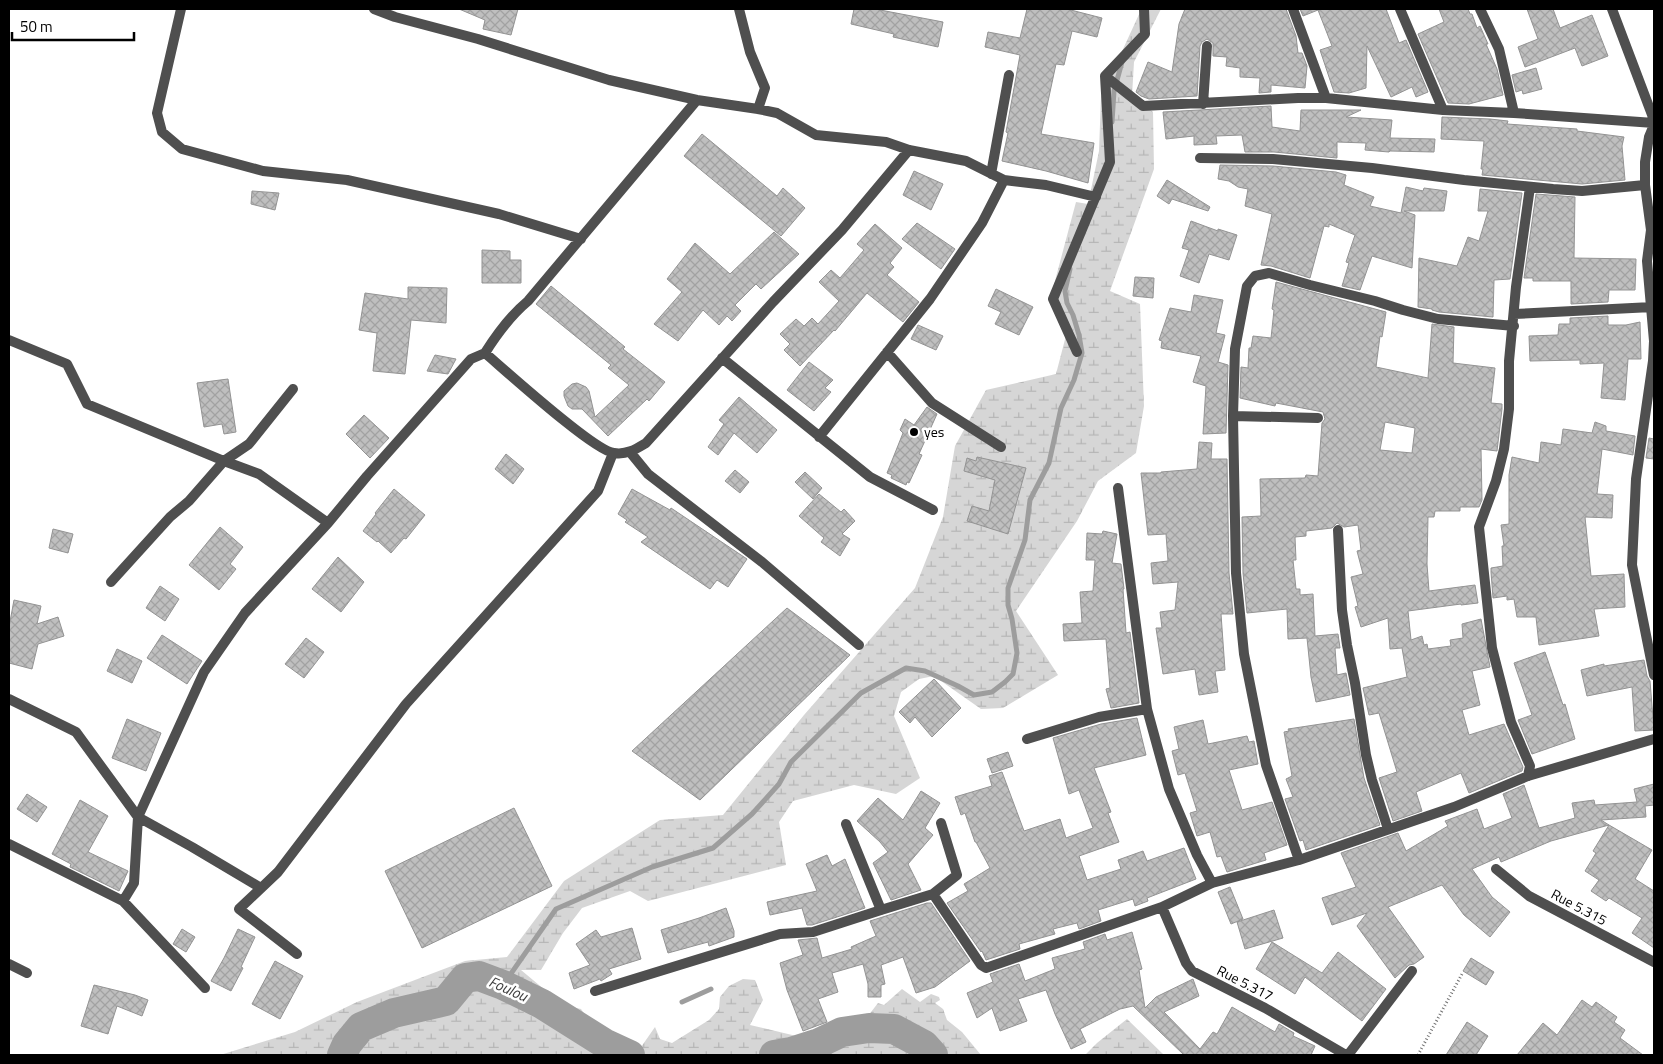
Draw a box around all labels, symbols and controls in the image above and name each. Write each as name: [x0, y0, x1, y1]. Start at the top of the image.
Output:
scale bar: [12, 10, 135, 42]
text: 50 m: [20, 15, 53, 38]
place label: yes: [924, 421, 944, 442]
marker: yes: [908, 426, 920, 438]
street label: Rue 5.315: [1548, 883, 1611, 930]
street label: Rue 5.317: [1213, 959, 1277, 1006]
water label: Foulou: [485, 970, 533, 1008]

